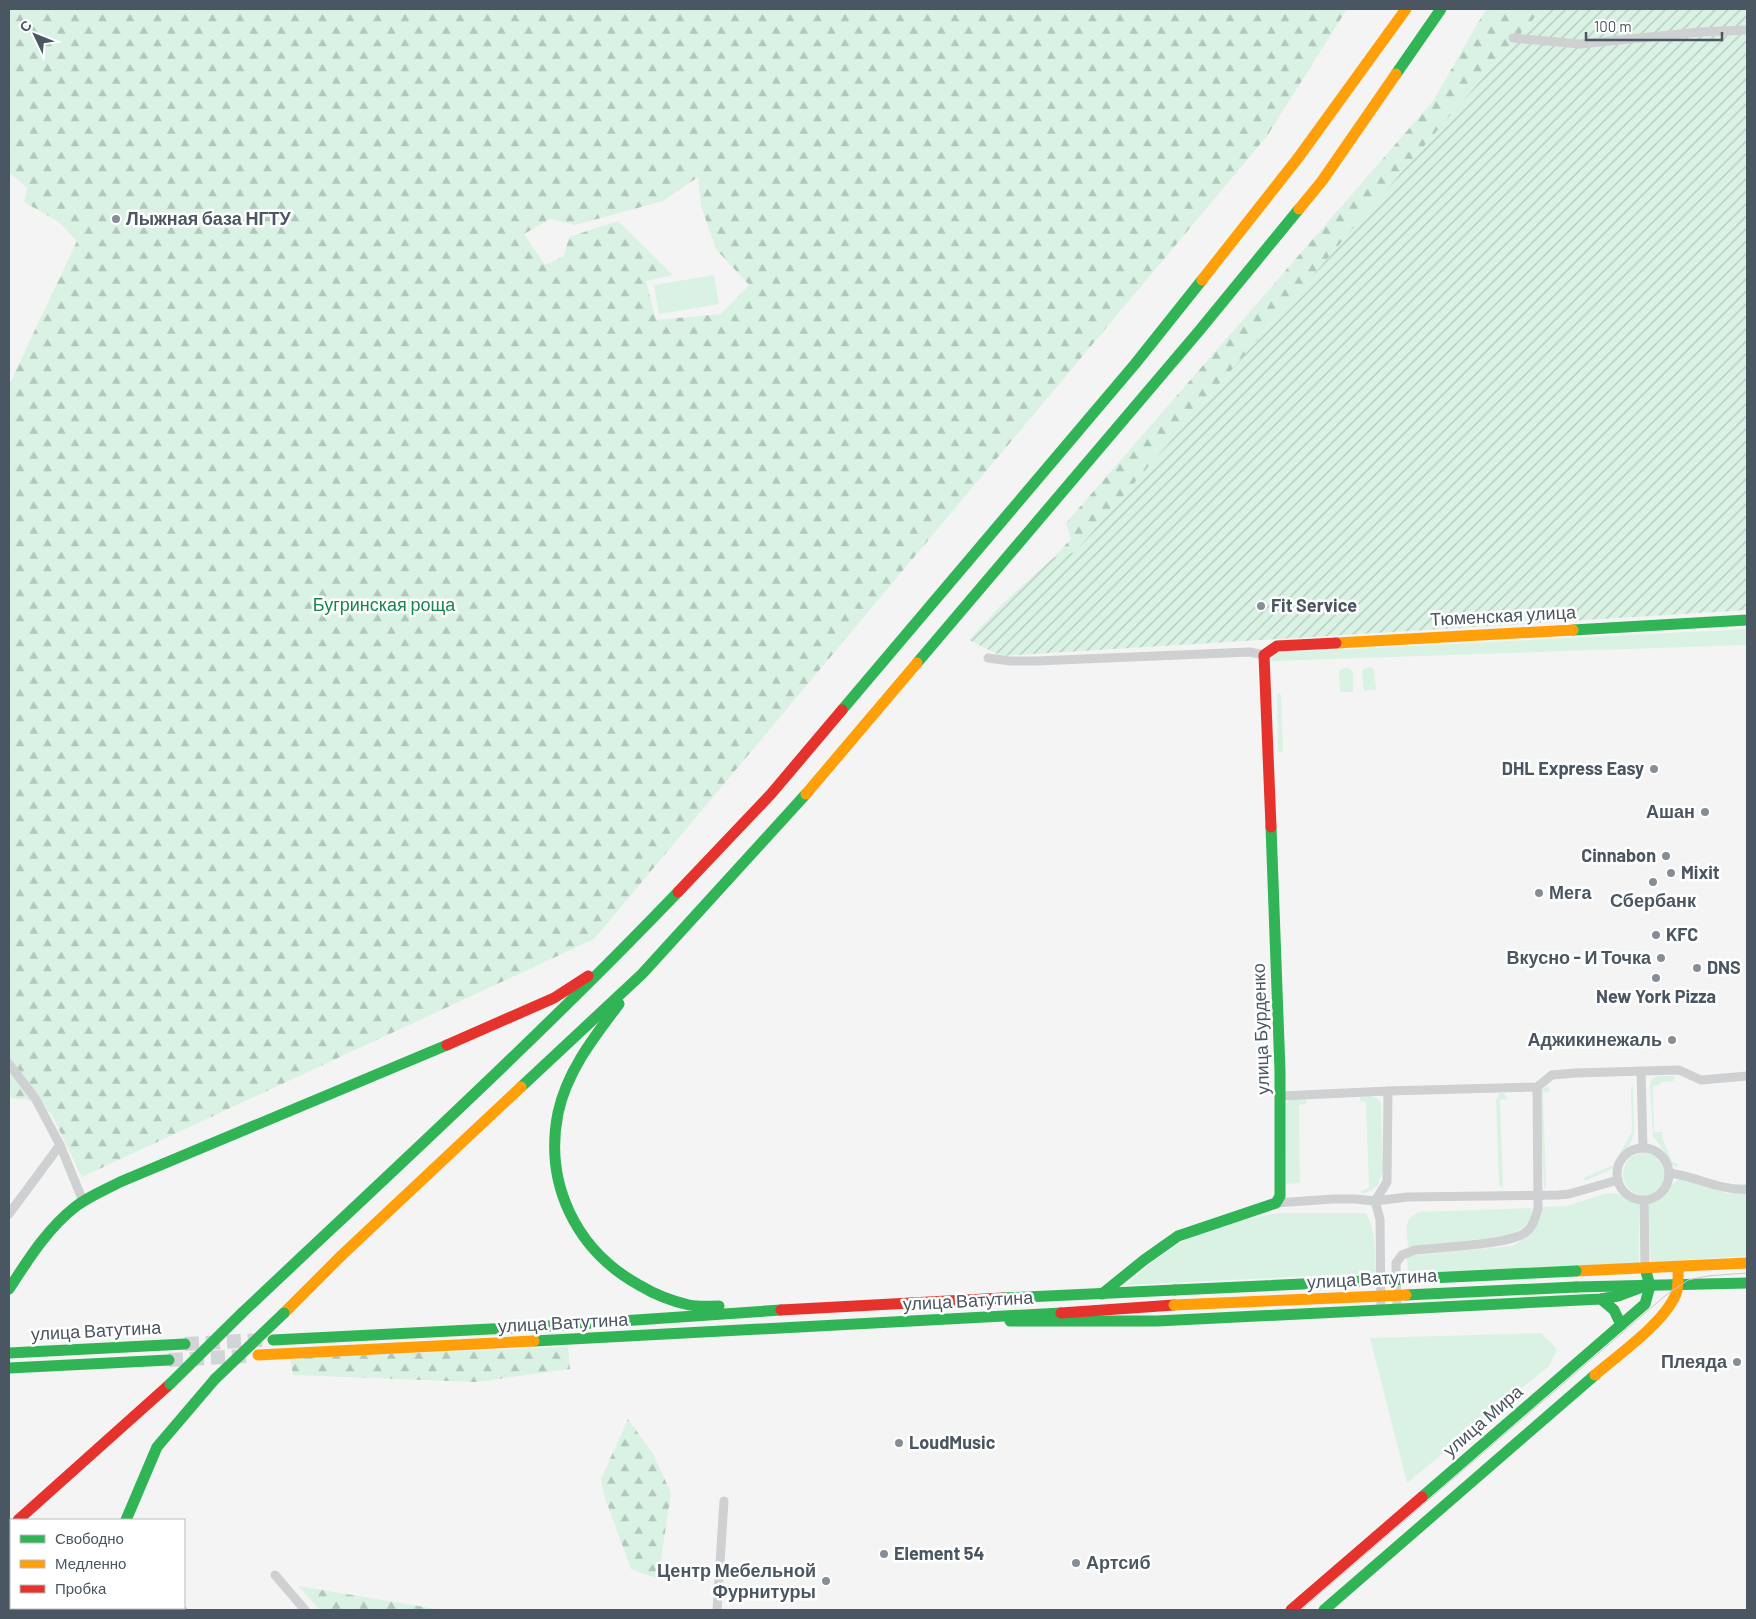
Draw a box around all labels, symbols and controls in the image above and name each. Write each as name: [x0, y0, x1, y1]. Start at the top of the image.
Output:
north arrow: [10, 10, 60, 60]
scale bar: [1586, 10, 1722, 42]
text: С: [15, 16, 35, 35]
text: 100 m: [1594, 17, 1632, 35]
place label: Лыжная база НГТУ: [126, 207, 292, 229]
marker: Лыжная база НГТУ: [110, 213, 122, 225]
park label: Бугринская роща: [313, 593, 456, 615]
place label: Fit Service: [1271, 594, 1357, 616]
marker: Fit Service: [1255, 600, 1267, 612]
street label: Тюменская улица: [1429, 600, 1577, 630]
place label: DHL Express Easy: [1502, 757, 1644, 779]
marker: DHL Express Easy: [1648, 763, 1660, 775]
place label: Ашан: [1646, 800, 1695, 822]
marker: Ашан: [1699, 806, 1711, 818]
place label: Cinnabon: [1581, 844, 1656, 866]
marker: Cinnabon: [1660, 850, 1672, 862]
place label: Mixit: [1681, 861, 1720, 883]
marker: Mixit: [1665, 867, 1677, 879]
marker: Сбербанк: [1647, 876, 1659, 888]
place label: Мега: [1549, 881, 1593, 903]
marker: Мега: [1533, 887, 1545, 899]
place label: Сбербанк: [1610, 889, 1697, 911]
place label: KFC: [1666, 923, 1698, 945]
marker: KFC: [1650, 929, 1662, 941]
place label: Вкусно - И Точка: [1507, 946, 1652, 968]
marker: Вкусно - И Точка: [1655, 952, 1667, 964]
place label: DNS: [1707, 956, 1741, 978]
marker: DNS: [1691, 962, 1703, 974]
street label: улица Бурденко: [1247, 963, 1273, 1095]
marker: New York Pizza: [1650, 972, 1662, 984]
place label: New York Pizza: [1596, 985, 1716, 1007]
place label: Аджикинежаль: [1528, 1028, 1662, 1050]
marker: Аджикинежаль: [1666, 1034, 1678, 1046]
street label: улица Ватутина: [1306, 1264, 1439, 1292]
street label: улица Ватутина: [902, 1286, 1035, 1314]
street label: улица Ватутина: [497, 1308, 630, 1336]
street label: улица Ватутина: [30, 1316, 163, 1344]
place label: Плеяда: [1661, 1350, 1728, 1372]
marker: Плеяда: [1731, 1356, 1743, 1368]
street label: улица Мира: [1438, 1379, 1527, 1461]
place label: LoudMusic: [909, 1431, 996, 1453]
marker: LoudMusic: [893, 1437, 905, 1449]
legend: [10, 1519, 185, 1609]
text: Свободно: [55, 1529, 124, 1547]
place label: Element 54: [894, 1542, 985, 1564]
marker: Element 54: [878, 1548, 890, 1560]
place label: Артсиб: [1086, 1551, 1151, 1573]
text: Медленно: [55, 1554, 126, 1572]
marker: Артсиб: [1070, 1557, 1082, 1569]
place label: Центр Мебельной Фурнитуры: [657, 1559, 816, 1602]
marker: Центр Мебельной Фурнитуры: [820, 1575, 832, 1587]
text: Пробка: [55, 1579, 107, 1597]

